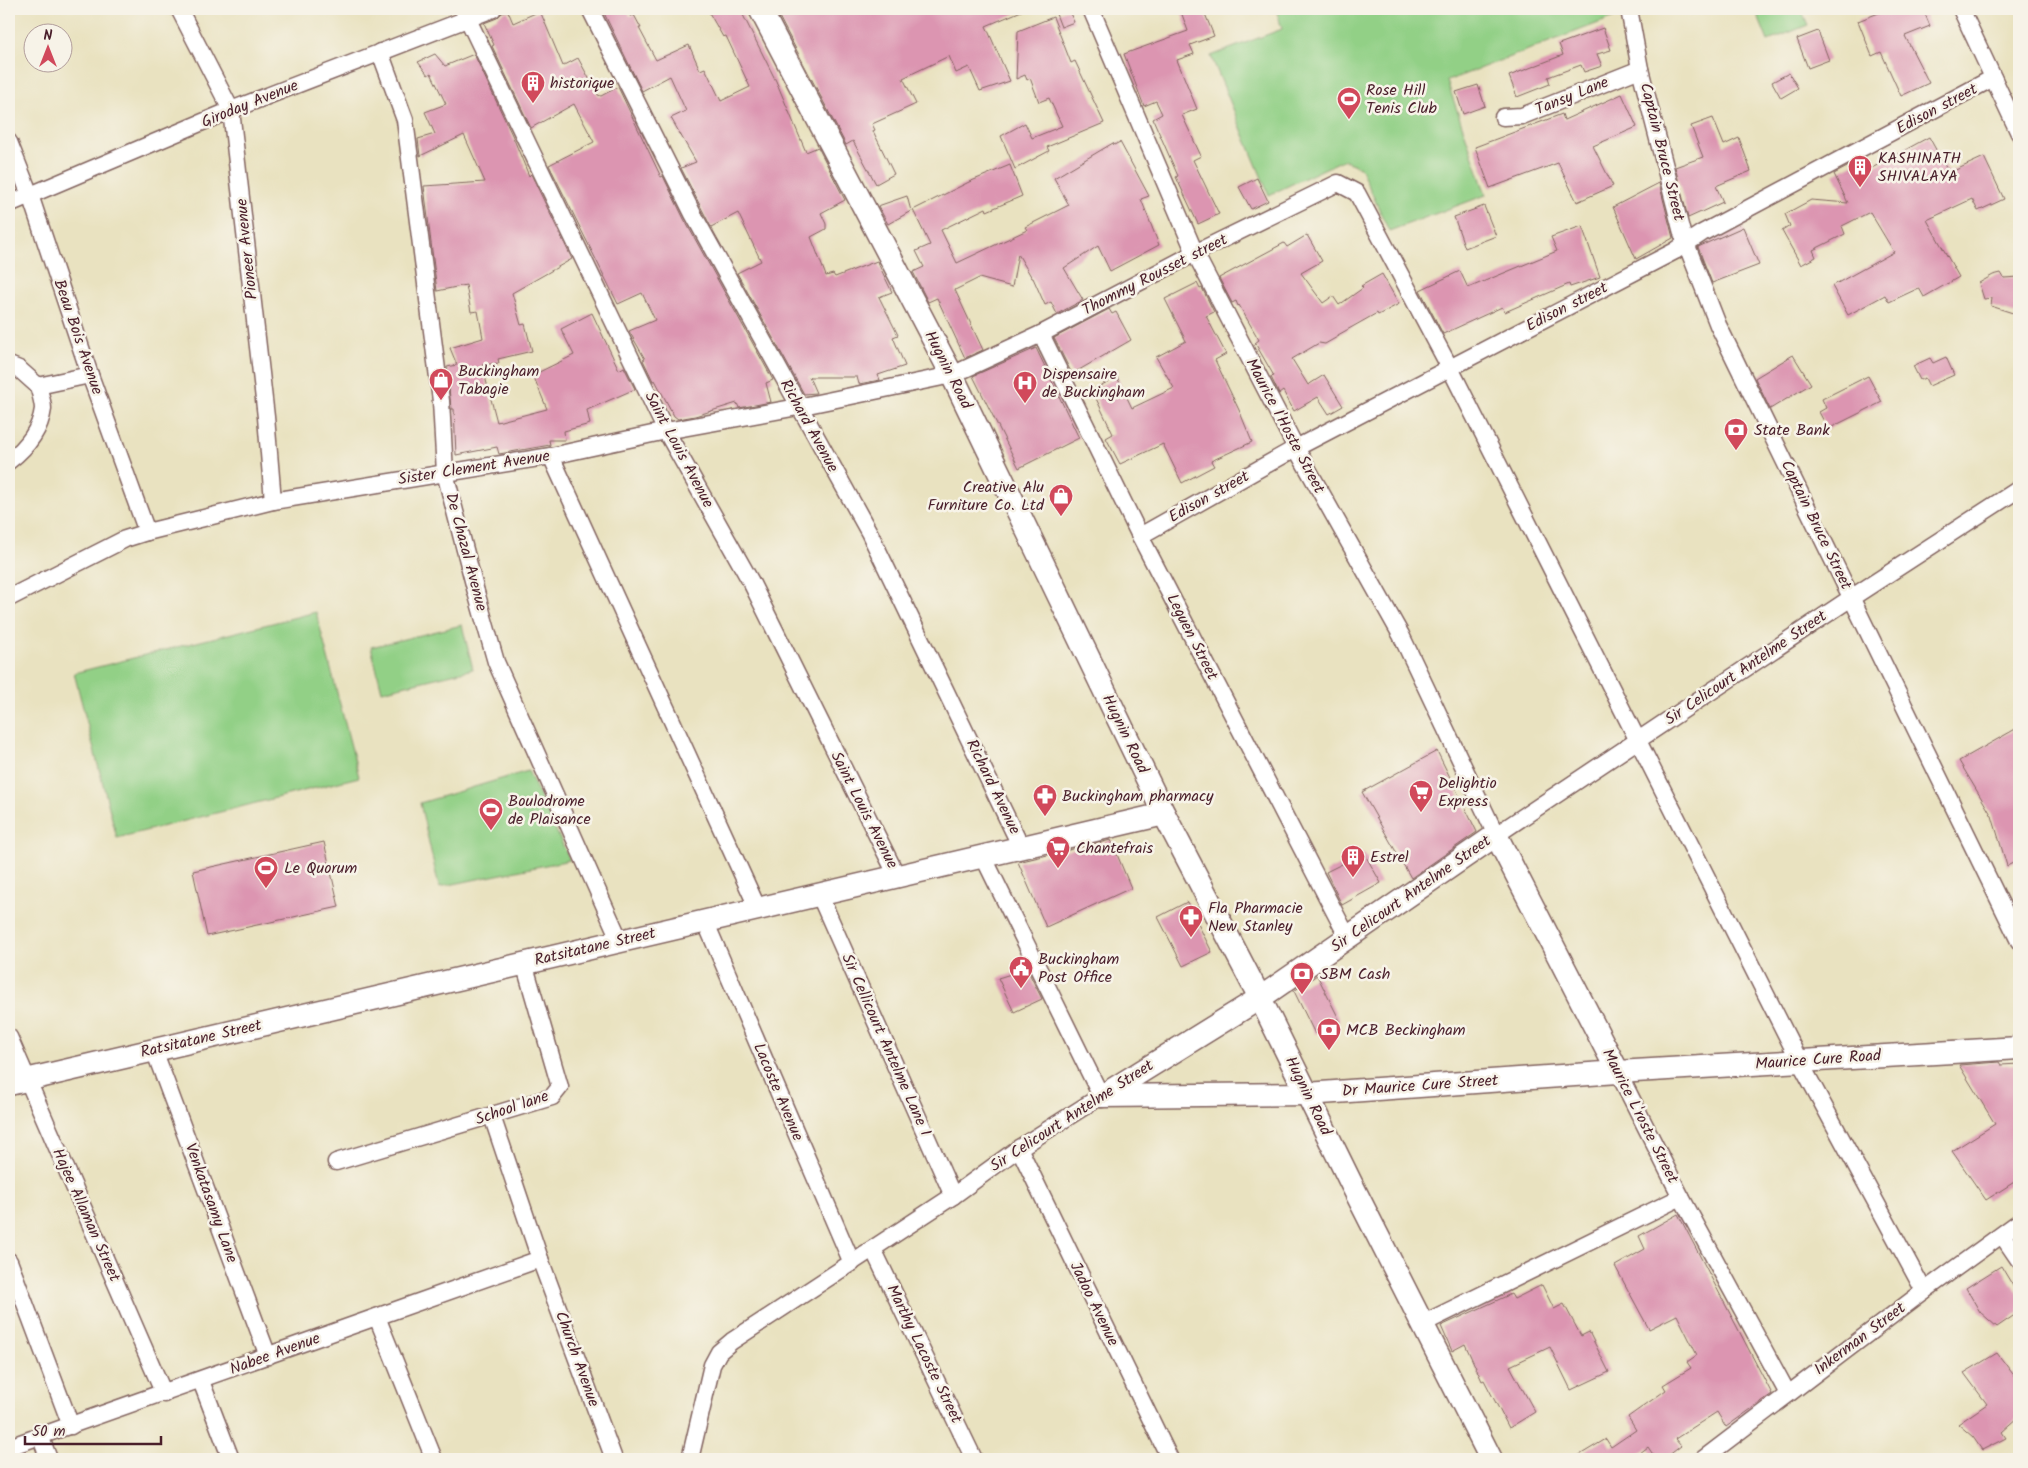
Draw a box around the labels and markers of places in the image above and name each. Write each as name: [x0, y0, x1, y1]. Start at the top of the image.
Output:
building icon: historique: [520, 70, 546, 104]
place label: historique: [550, 71, 614, 96]
place label: Rose Hill Tenis Club: [1366, 78, 1438, 121]
sports icon: Rose Hill Tenis Club: [1336, 86, 1362, 120]
place label: KASHINATH SHIVALAYA: [1878, 146, 1961, 189]
building icon: KASHINATH SHIVALAYA: [1847, 154, 1873, 188]
place label: Buckingham Tabagie: [458, 359, 540, 402]
place label: Dispensaire de Buckingham: [1042, 362, 1145, 405]
shop icon: Buckingham Tabagie: [428, 367, 454, 401]
hospital icon: Dispensaire de Buckingham: [1012, 370, 1038, 404]
bank icon: State Bank: [1723, 417, 1749, 451]
place label: State Bank: [1754, 418, 1830, 443]
place label: Creative Alu Furniture Co. Ltd: [928, 475, 1045, 518]
shop icon: Creative Alu Furniture Co. Ltd: [1048, 483, 1074, 517]
place label: Delightio Express: [1438, 771, 1497, 814]
supermarket icon: Delightio Express: [1408, 779, 1434, 813]
pharmacy icon: Buckingham pharmacy: [1032, 783, 1058, 817]
place label: Buckingham pharmacy: [1062, 784, 1214, 809]
place label: Boulodrome de Plaisance: [508, 789, 591, 832]
sports icon: Boulodrome de Plaisance: [478, 797, 504, 831]
supermarket icon: Chantefrais: [1045, 835, 1071, 869]
place label: Chantefrais: [1076, 836, 1153, 861]
building icon: Estrel: [1340, 844, 1366, 878]
place label: Estrel: [1370, 845, 1409, 870]
sports icon: Le Quorum: [253, 855, 279, 889]
place label: Le Quorum: [284, 856, 358, 881]
place label: Fla Pharmacie New Stanley: [1208, 896, 1303, 939]
pharmacy icon: Fla Pharmacie New Stanley: [1178, 904, 1204, 938]
place label: Buckingham Post Office: [1038, 947, 1120, 990]
public building icon: Buckingham Post Office: [1008, 955, 1034, 989]
bank icon: SBM Cash: [1289, 961, 1315, 995]
place label: SBM Cash: [1320, 962, 1390, 987]
bank icon: MCB Beckingham: [1316, 1017, 1342, 1051]
place label: MCB Beckingham: [1346, 1018, 1466, 1043]

